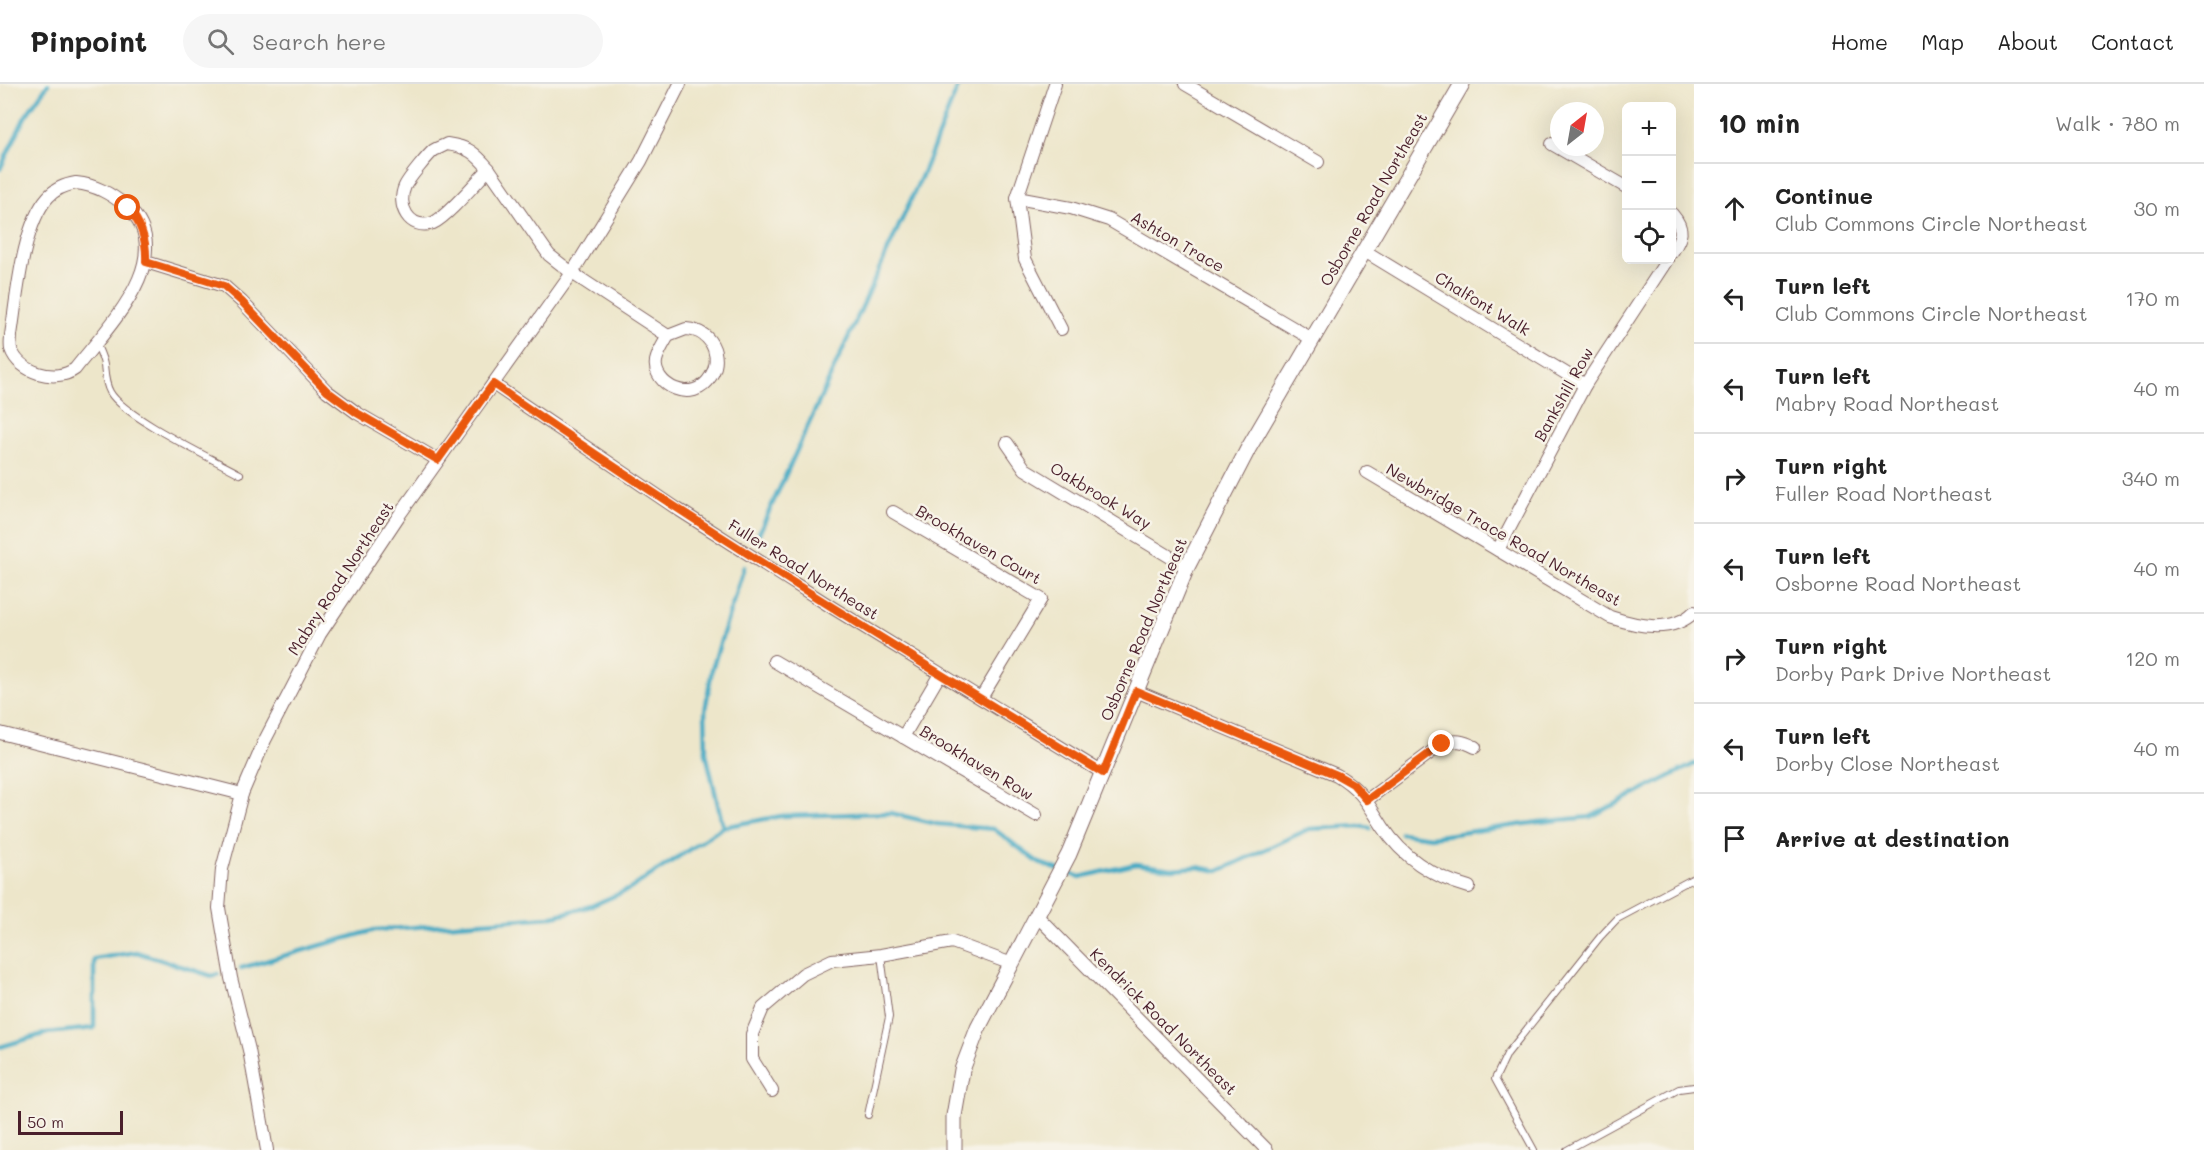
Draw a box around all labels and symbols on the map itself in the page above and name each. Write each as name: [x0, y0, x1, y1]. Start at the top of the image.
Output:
north arrow: [1550, 102, 1604, 156]
street label: Osborne Road Northeast: [1315, 108, 1431, 290]
route start: [114, 194, 140, 220]
street label: Ashton Trace: [1127, 206, 1229, 276]
street label: Chalfont Walk: [1431, 266, 1535, 340]
street label: Bankshill Row: [1529, 343, 1597, 445]
street label: Oakbrook Way: [1047, 457, 1155, 533]
street label: Newbridge Trace Road Northeast: [1383, 458, 1625, 610]
street label: Mabry Road Northeast: [282, 497, 398, 659]
street label: Brookhaven Court: [912, 500, 1046, 588]
street label: Fuller Road Northeast: [725, 514, 883, 624]
street label: Osborne Road Northeast: [1095, 534, 1191, 724]
street label: Brookhaven Row: [916, 720, 1038, 804]
route end: [1428, 730, 1454, 756]
street label: Kendrick Road Northeast: [1086, 943, 1242, 1099]
scale bar: [18, 1108, 123, 1136]

